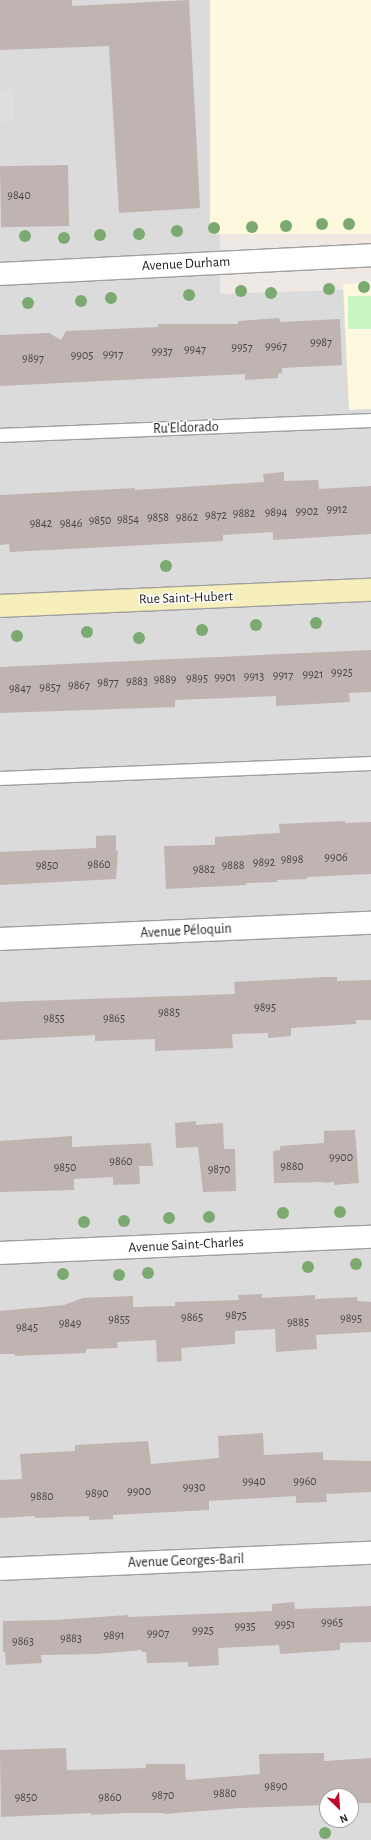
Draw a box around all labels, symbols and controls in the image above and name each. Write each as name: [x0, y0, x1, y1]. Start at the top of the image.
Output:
house number: 9840: [7, 189, 31, 203]
street label: Avenue Durham: [141, 253, 231, 275]
house number: 9987: [310, 336, 332, 350]
house number: 9967: [265, 340, 287, 354]
house number: 9957: [231, 341, 253, 355]
house number: 9947: [184, 343, 206, 357]
house number: 9937: [151, 345, 173, 359]
house number: 9917: [103, 348, 123, 362]
house number: 9905: [71, 349, 93, 363]
house number: 9897: [22, 352, 44, 366]
street label: Ru’Eldorado: [153, 418, 219, 438]
house number: 9912: [327, 503, 347, 517]
house number: 9902: [295, 505, 319, 519]
house number: 9894: [265, 506, 287, 520]
house number: 9882: [233, 507, 255, 521]
house number: 9872: [205, 509, 227, 523]
house number: 9858: [147, 511, 169, 525]
house number: 9862: [176, 511, 198, 525]
house number: 9854: [117, 513, 139, 527]
house number: 9850: [89, 514, 111, 528]
house number: 9842: [30, 517, 52, 531]
house number: 9846: [60, 517, 82, 531]
street label: Rue Saint-Hubert: [139, 588, 233, 608]
house number: 9925: [331, 666, 353, 680]
house number: 9921: [303, 668, 323, 682]
house number: 9917: [273, 669, 293, 683]
house number: 9913: [244, 670, 264, 684]
house number: 9901: [214, 671, 236, 685]
house number: 9895: [186, 672, 208, 686]
house number: 9889: [154, 673, 176, 687]
house number: 9883: [126, 675, 148, 689]
house number: 9877: [97, 676, 119, 690]
house number: 9867: [68, 679, 90, 693]
house number: 9857: [39, 681, 61, 695]
house number: 9847: [9, 682, 31, 696]
house number: 9906: [324, 851, 348, 865]
house number: 9898: [281, 853, 303, 867]
house number: 9892: [253, 856, 275, 870]
house number: 9860: [87, 858, 111, 872]
house number: 9850: [36, 859, 58, 873]
house number: 9888: [222, 859, 244, 873]
house number: 9882: [193, 863, 215, 877]
street label: Avenue Péloquin: [140, 920, 232, 942]
house number: 9895: [254, 1001, 276, 1015]
house number: 9885: [158, 1006, 180, 1020]
house number: 9855: [43, 1012, 65, 1026]
house number: 9865: [103, 1012, 125, 1026]
house number: 9900: [329, 1151, 353, 1165]
house number: 9860: [109, 1155, 133, 1169]
house number: 9880: [280, 1160, 304, 1174]
house number: 9850: [54, 1161, 76, 1175]
house number: 9870: [208, 1163, 230, 1177]
street label: Avenue Saint-Charles: [128, 1234, 244, 1256]
house number: 9875: [225, 1309, 247, 1323]
house number: 9865: [181, 1311, 203, 1325]
house number: 9895: [340, 1312, 362, 1326]
house number: 9855: [108, 1313, 130, 1327]
house number: 9885: [287, 1316, 309, 1330]
house number: 9849: [59, 1317, 81, 1331]
house number: 9845: [16, 1321, 38, 1335]
house number: 9940: [242, 1475, 266, 1489]
house number: 9960: [293, 1475, 317, 1489]
house number: 9930: [183, 1481, 205, 1495]
house number: 9900: [127, 1485, 151, 1499]
house number: 9890: [85, 1487, 109, 1501]
house number: 9880: [30, 1490, 54, 1504]
street label: Avenue Georges-Baril: [127, 1551, 245, 1571]
house number: 9965: [321, 1616, 343, 1630]
house number: 9951: [275, 1618, 295, 1632]
house number: 9935: [234, 1620, 256, 1634]
house number: 9925: [192, 1624, 214, 1638]
house number: 9907: [147, 1627, 169, 1641]
house number: 9891: [103, 1629, 125, 1643]
house number: 9883: [60, 1632, 82, 1646]
house number: 9863: [12, 1635, 34, 1649]
house number: 9890: [264, 1780, 288, 1794]
house number: 9880: [213, 1787, 237, 1801]
north arrow: [319, 1788, 359, 1828]
house number: 9870: [152, 1789, 174, 1803]
house number: 9850: [15, 1791, 37, 1805]
house number: 9860: [98, 1791, 122, 1805]
text: N: [338, 1812, 350, 1825]

